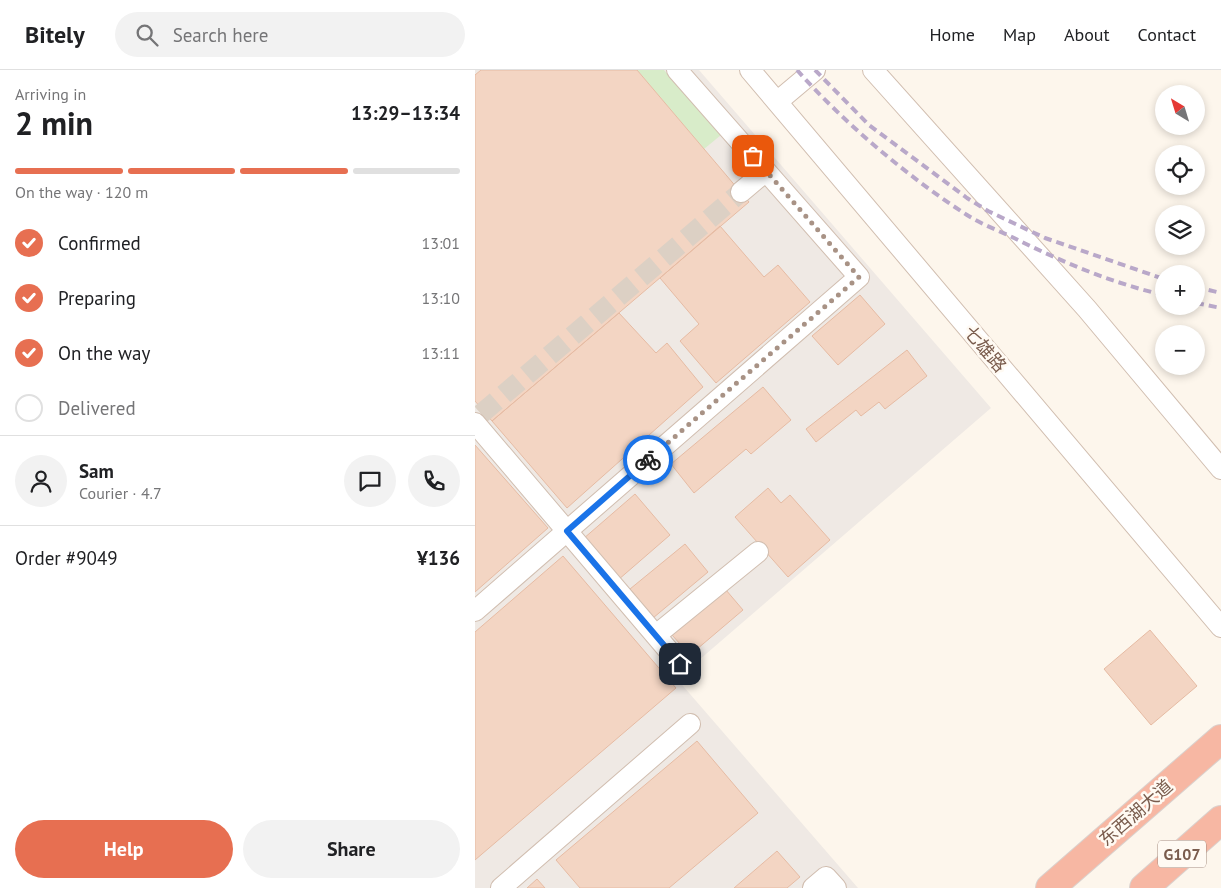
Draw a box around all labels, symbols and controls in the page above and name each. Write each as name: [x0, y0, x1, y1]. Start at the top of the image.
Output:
search box: [115, 12, 465, 57]
text: Bitely: [25, 19, 85, 50]
icon: search: [133, 21, 161, 49]
text: Search here: [173, 23, 268, 47]
text: Home: [929, 23, 975, 46]
text: Map: [1003, 23, 1036, 46]
text: About: [1064, 23, 1110, 46]
text: Contact: [1138, 23, 1196, 46]
text: Arriving in: [15, 84, 86, 104]
north arrow: [1155, 85, 1205, 135]
map controls: [1155, 85, 1205, 375]
text: 13:29–13:34: [351, 101, 460, 125]
text: 2 min: [15, 102, 93, 144]
pin: [732, 135, 774, 177]
icon: bag: [739, 142, 767, 170]
button: locate: [1155, 145, 1205, 195]
text: On the way · 120 m: [15, 182, 148, 202]
button: layers: [1155, 205, 1205, 255]
icon: check: [15, 229, 43, 257]
text: Confirmed: [58, 231, 141, 255]
text: 13:01: [422, 233, 460, 253]
button: +: [1155, 265, 1205, 315]
icon: check: [15, 284, 43, 312]
text: Preparing: [58, 286, 136, 310]
text: 13:10: [422, 288, 460, 308]
street label: 七雄路: [959, 321, 1012, 377]
button: −: [1155, 325, 1205, 375]
icon: check: [15, 339, 43, 367]
text: On the way: [58, 341, 150, 365]
text: 13:11: [422, 343, 460, 363]
text: Delivered: [58, 396, 136, 420]
courier: [623, 435, 673, 485]
icon: bike: [634, 446, 662, 474]
button: person: [15, 455, 67, 507]
button: chat: [344, 455, 396, 507]
button: phone: [408, 455, 460, 507]
text: Sam: [79, 459, 114, 483]
text: Courier · 4.7: [79, 483, 162, 503]
text: Order #9049: [15, 546, 118, 570]
text: ¥136: [417, 546, 460, 570]
pin: [659, 643, 701, 685]
icon: home: [666, 650, 694, 678]
street label: 东西湖大道: [1094, 774, 1177, 851]
button: Help: [15, 820, 233, 878]
button: Share: [243, 820, 460, 878]
road number: G107: [1158, 841, 1206, 868]

